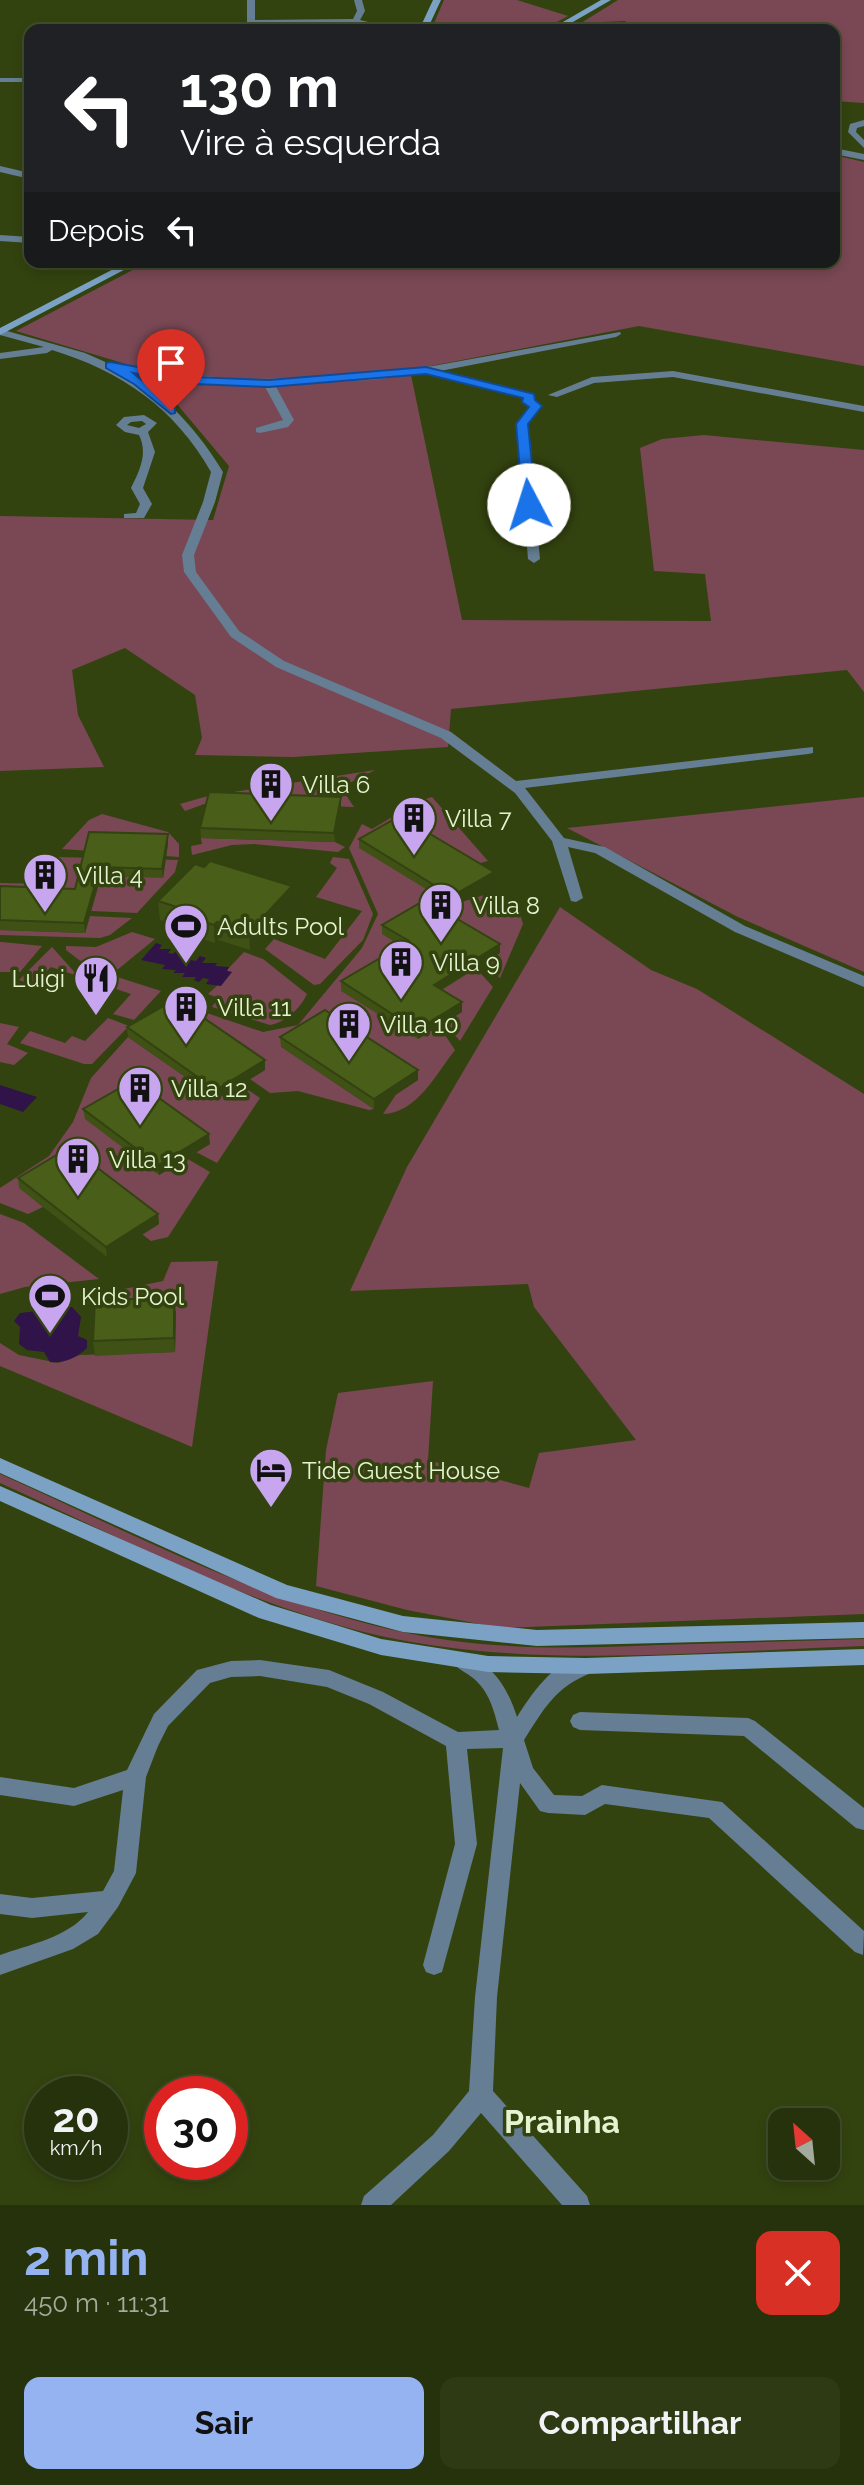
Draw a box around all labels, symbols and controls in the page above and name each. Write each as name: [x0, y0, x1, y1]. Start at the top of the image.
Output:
text: 130 m: [180, 54, 339, 120]
icon: left: [48, 56, 152, 160]
text: Vire à esquerda: [180, 121, 441, 163]
icon: left: [160, 208, 204, 252]
text: Depois: [48, 213, 144, 248]
pin: [137, 329, 205, 411]
icon: arrive: [149, 341, 193, 385]
position arrow: [487, 463, 571, 547]
building icon: Villa 6: [247, 760, 295, 823]
place label: Villa 6: [302, 770, 370, 799]
building icon: Villa 7: [390, 794, 438, 857]
place label: Villa 7: [445, 804, 512, 833]
building icon: Villa 4: [21, 851, 69, 914]
place label: Villa 4: [76, 861, 143, 890]
building icon: Villa 8: [417, 881, 465, 944]
place label: Villa 8: [472, 891, 540, 920]
sports icon: Adults Pool: [162, 902, 210, 965]
place label: Adults Pool: [217, 912, 345, 941]
building icon: Villa 9: [377, 938, 425, 1001]
place label: Villa 9: [432, 948, 500, 977]
restaurant icon: Luigi: [72, 954, 120, 1017]
place label: Luigi: [11, 964, 65, 993]
building icon: Villa 11: [162, 983, 210, 1046]
place label: Villa 11: [217, 993, 291, 1022]
building icon: Villa 10: [325, 1000, 373, 1063]
place label: Villa 10: [380, 1010, 459, 1039]
building icon: Villa 12: [116, 1064, 164, 1127]
place label: Villa 12: [171, 1074, 248, 1103]
building icon: Villa 13: [54, 1135, 102, 1198]
place label: Villa 13: [109, 1145, 186, 1174]
sports icon: Kids Pool: [26, 1272, 74, 1335]
place label: Kids Pool: [81, 1282, 185, 1311]
hotel icon: Tide Guest House: [247, 1446, 295, 1509]
place label: Tide Guest House: [302, 1456, 500, 1485]
speed limit sign: 30: [144, 2076, 248, 2180]
text: 20: [52, 2094, 100, 2141]
district label: Prainha: [504, 2103, 620, 2140]
north arrow: [768, 2108, 840, 2180]
map controls: [768, 2108, 840, 2180]
text: km/h: [50, 2136, 102, 2160]
text: 2 min: [24, 2230, 149, 2286]
button: close: [756, 2231, 840, 2315]
text: 450 m · 11:31: [24, 2288, 169, 2318]
button: Sair: [24, 2377, 424, 2469]
button: Compartilhar: [440, 2377, 840, 2469]

